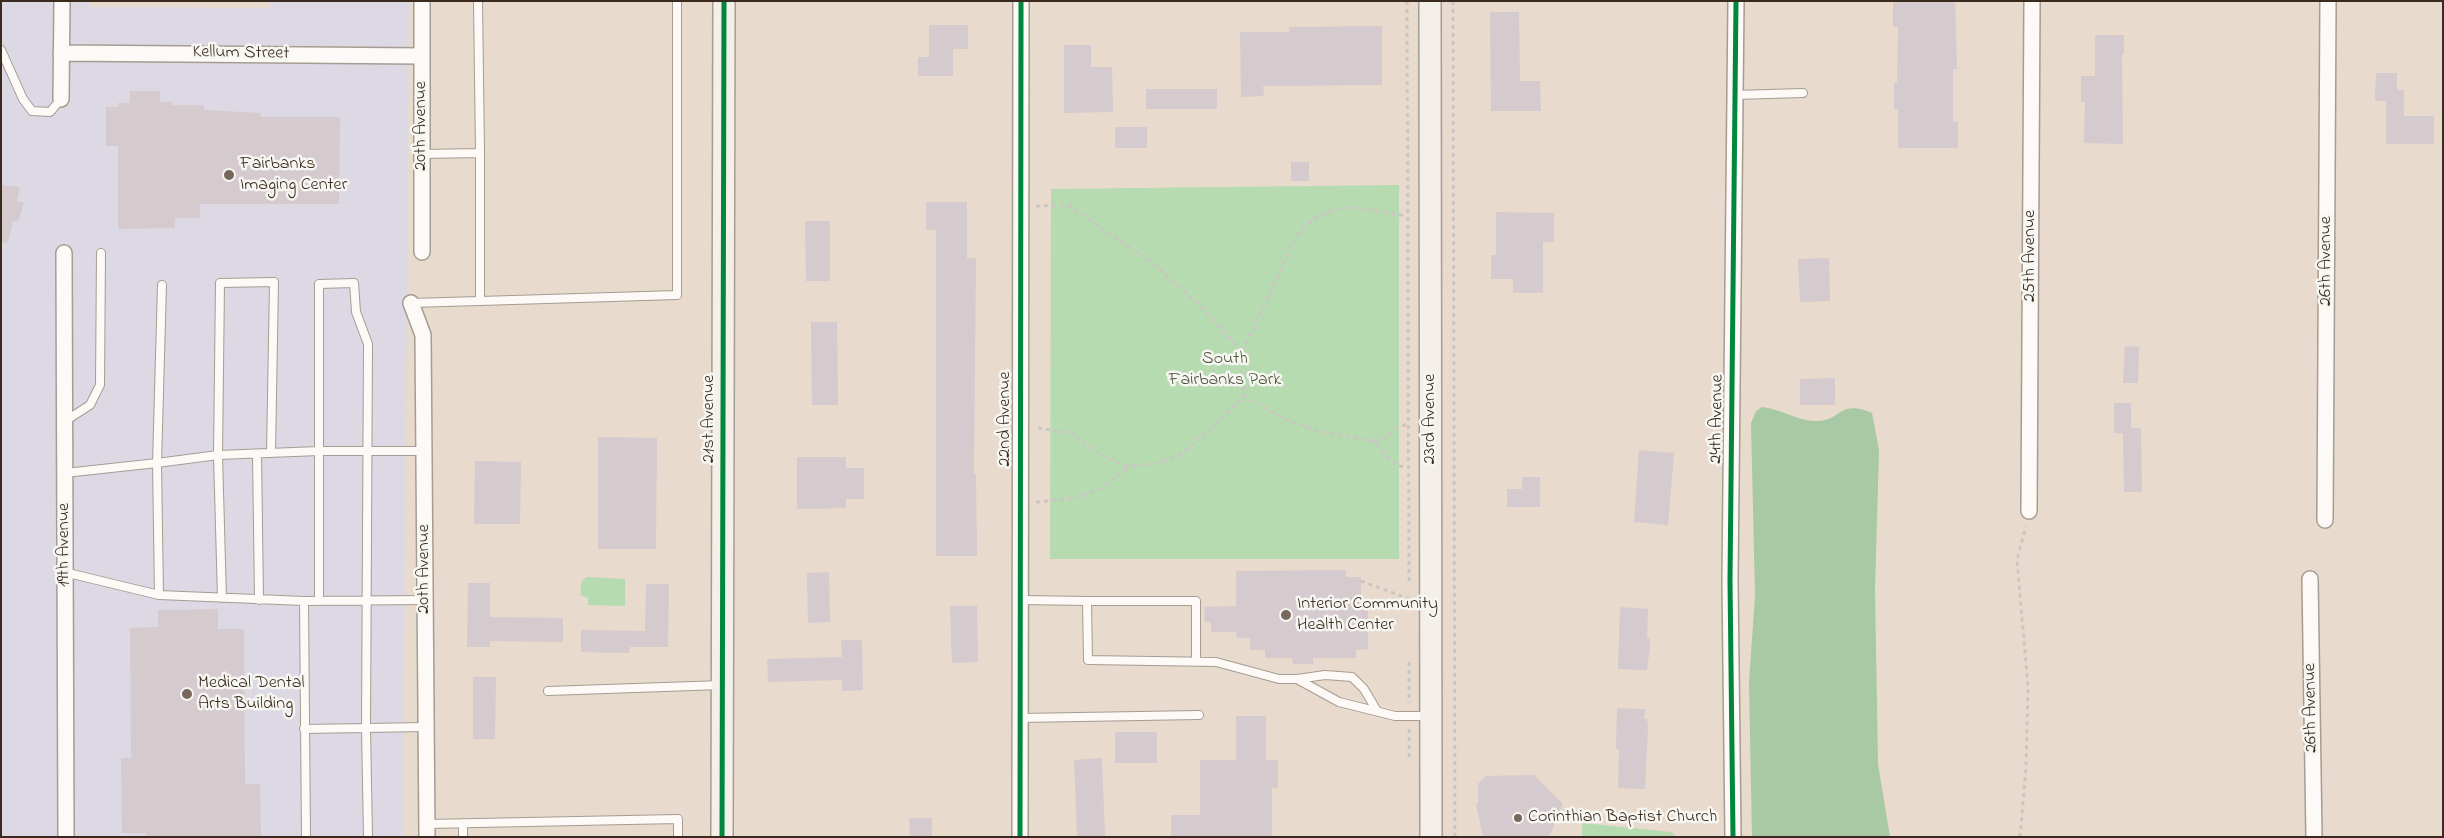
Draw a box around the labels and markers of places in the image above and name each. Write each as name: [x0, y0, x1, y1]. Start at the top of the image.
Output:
place label: Fairbanks Imaging Center: [240, 154, 347, 196]
marker: Fairbanks Imaging Center: [222, 168, 236, 182]
place label: Interior Community Health Center: [1297, 594, 1438, 636]
marker: Interior Community Health Center: [1279, 608, 1293, 622]
place label: Medical Dental Arts Building: [198, 673, 305, 716]
marker: Medical Dental Arts Building: [180, 687, 194, 701]
place label: Corinthian Baptist Church: [1528, 807, 1717, 829]
marker: Corinthian Baptist Church: [1512, 812, 1524, 824]

